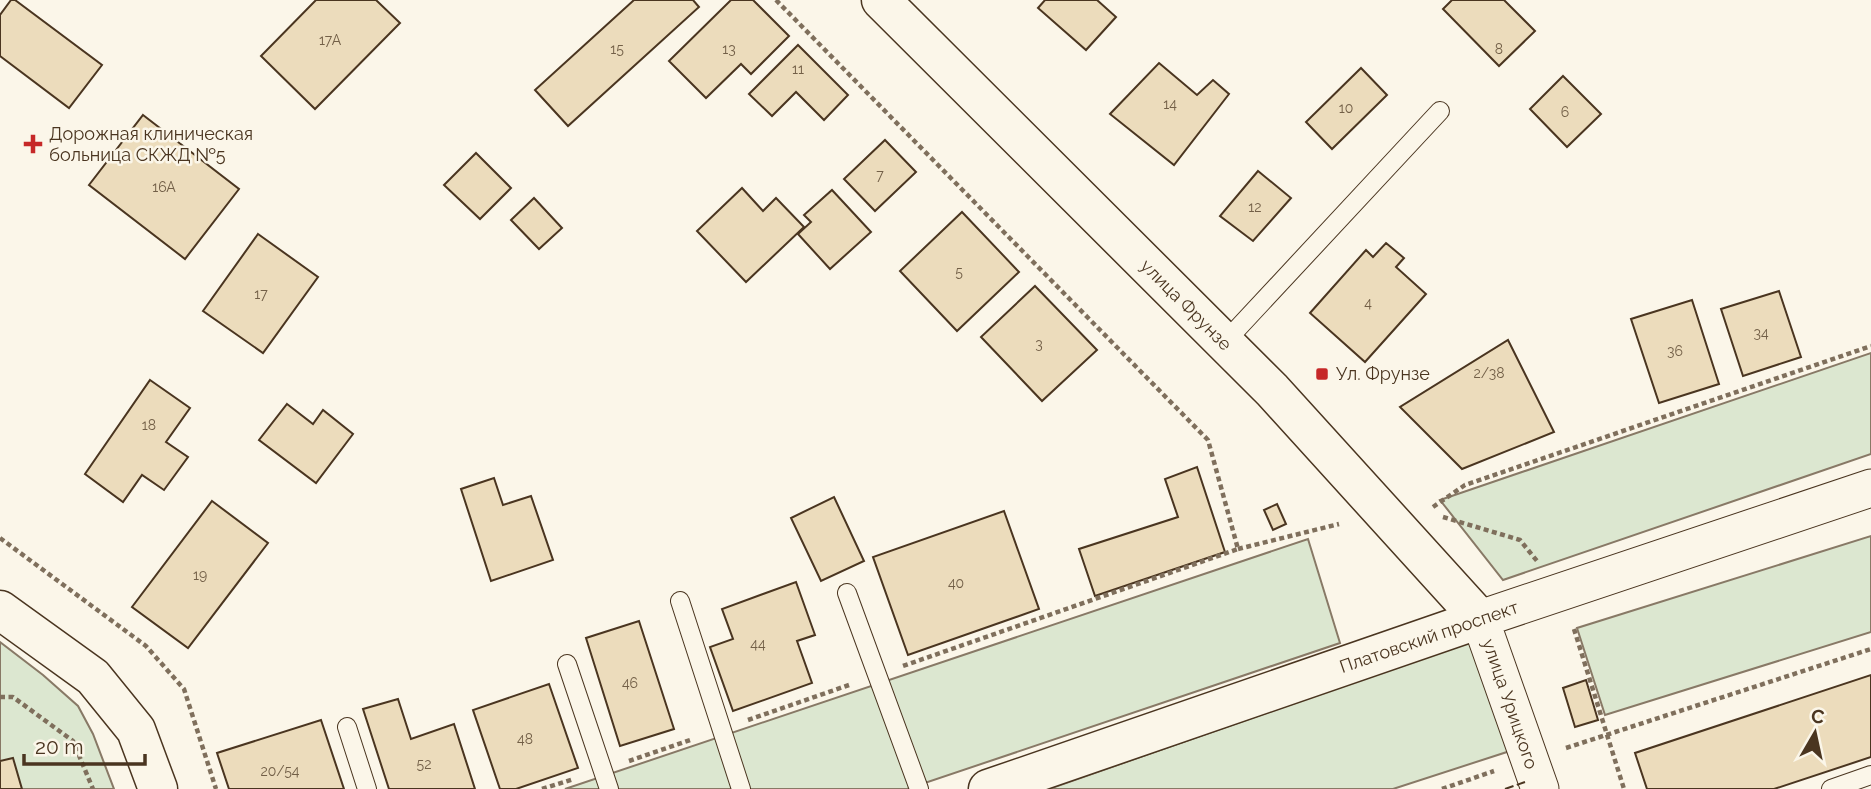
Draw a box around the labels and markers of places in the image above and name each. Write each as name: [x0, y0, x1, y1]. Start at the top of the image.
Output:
place label: Дорожная клиническая больница СКЖД №5: [49, 123, 253, 165]
marker: Дорожная клиническая больница СКЖД №5: [23, 134, 43, 154]
place label: Ул. Фрунзе: [1336, 363, 1430, 384]
marker: Ул. Фрунзе: [1314, 366, 1330, 382]

